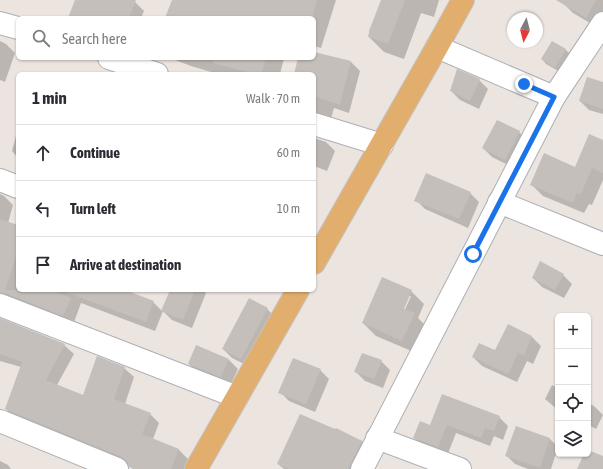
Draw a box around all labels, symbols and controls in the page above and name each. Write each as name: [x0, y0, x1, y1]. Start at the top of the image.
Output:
north arrow: [507, 12, 543, 48]
search box: [16, 16, 316, 60]
icon: search: [30, 27, 52, 49]
text: Search here: [62, 30, 127, 47]
route end: [515, 75, 533, 93]
text: 1 min: [32, 88, 67, 108]
text: Walk · 70 m: [246, 91, 300, 106]
icon: ahead: [32, 142, 54, 164]
text: Continue: [70, 144, 120, 161]
text: 60 m: [277, 145, 300, 160]
icon: left: [32, 198, 54, 220]
text: Turn left: [70, 200, 116, 217]
text: 10 m: [277, 201, 300, 216]
route start: [464, 245, 482, 263]
icon: arrive: [32, 254, 54, 276]
text: Arrive at destination: [70, 256, 181, 273]
map controls: [555, 313, 591, 457]
button: +: [555, 313, 591, 349]
button: −: [555, 349, 591, 385]
button: locate: [555, 385, 591, 421]
button: layers: [555, 421, 591, 457]

